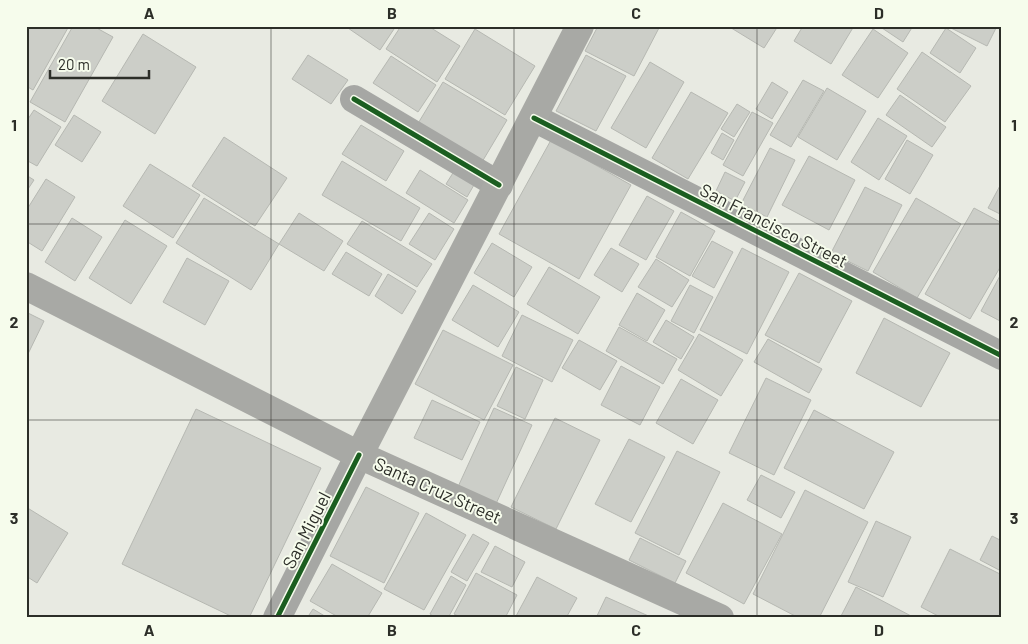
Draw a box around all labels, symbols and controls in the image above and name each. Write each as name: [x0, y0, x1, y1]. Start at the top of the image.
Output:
text: A: [144, 3, 155, 22]
text: B: [387, 3, 397, 22]
text: C: [631, 3, 641, 22]
text: D: [874, 3, 884, 22]
scale bar: [50, 48, 149, 80]
text: 20 m: [58, 55, 90, 73]
text: 1: [11, 115, 17, 134]
text: 1: [1011, 115, 1017, 134]
street label: San Francisco Street: [697, 178, 851, 272]
text: 2: [10, 312, 19, 331]
text: 2: [1010, 312, 1019, 331]
street label: Santa Cruz Street: [371, 452, 505, 528]
street label: San Miguel: [277, 488, 335, 572]
text: 3: [10, 508, 18, 527]
text: 3: [1010, 508, 1018, 527]
text: A: [144, 620, 155, 639]
text: B: [387, 620, 397, 639]
text: C: [631, 620, 641, 639]
text: D: [874, 620, 884, 639]

